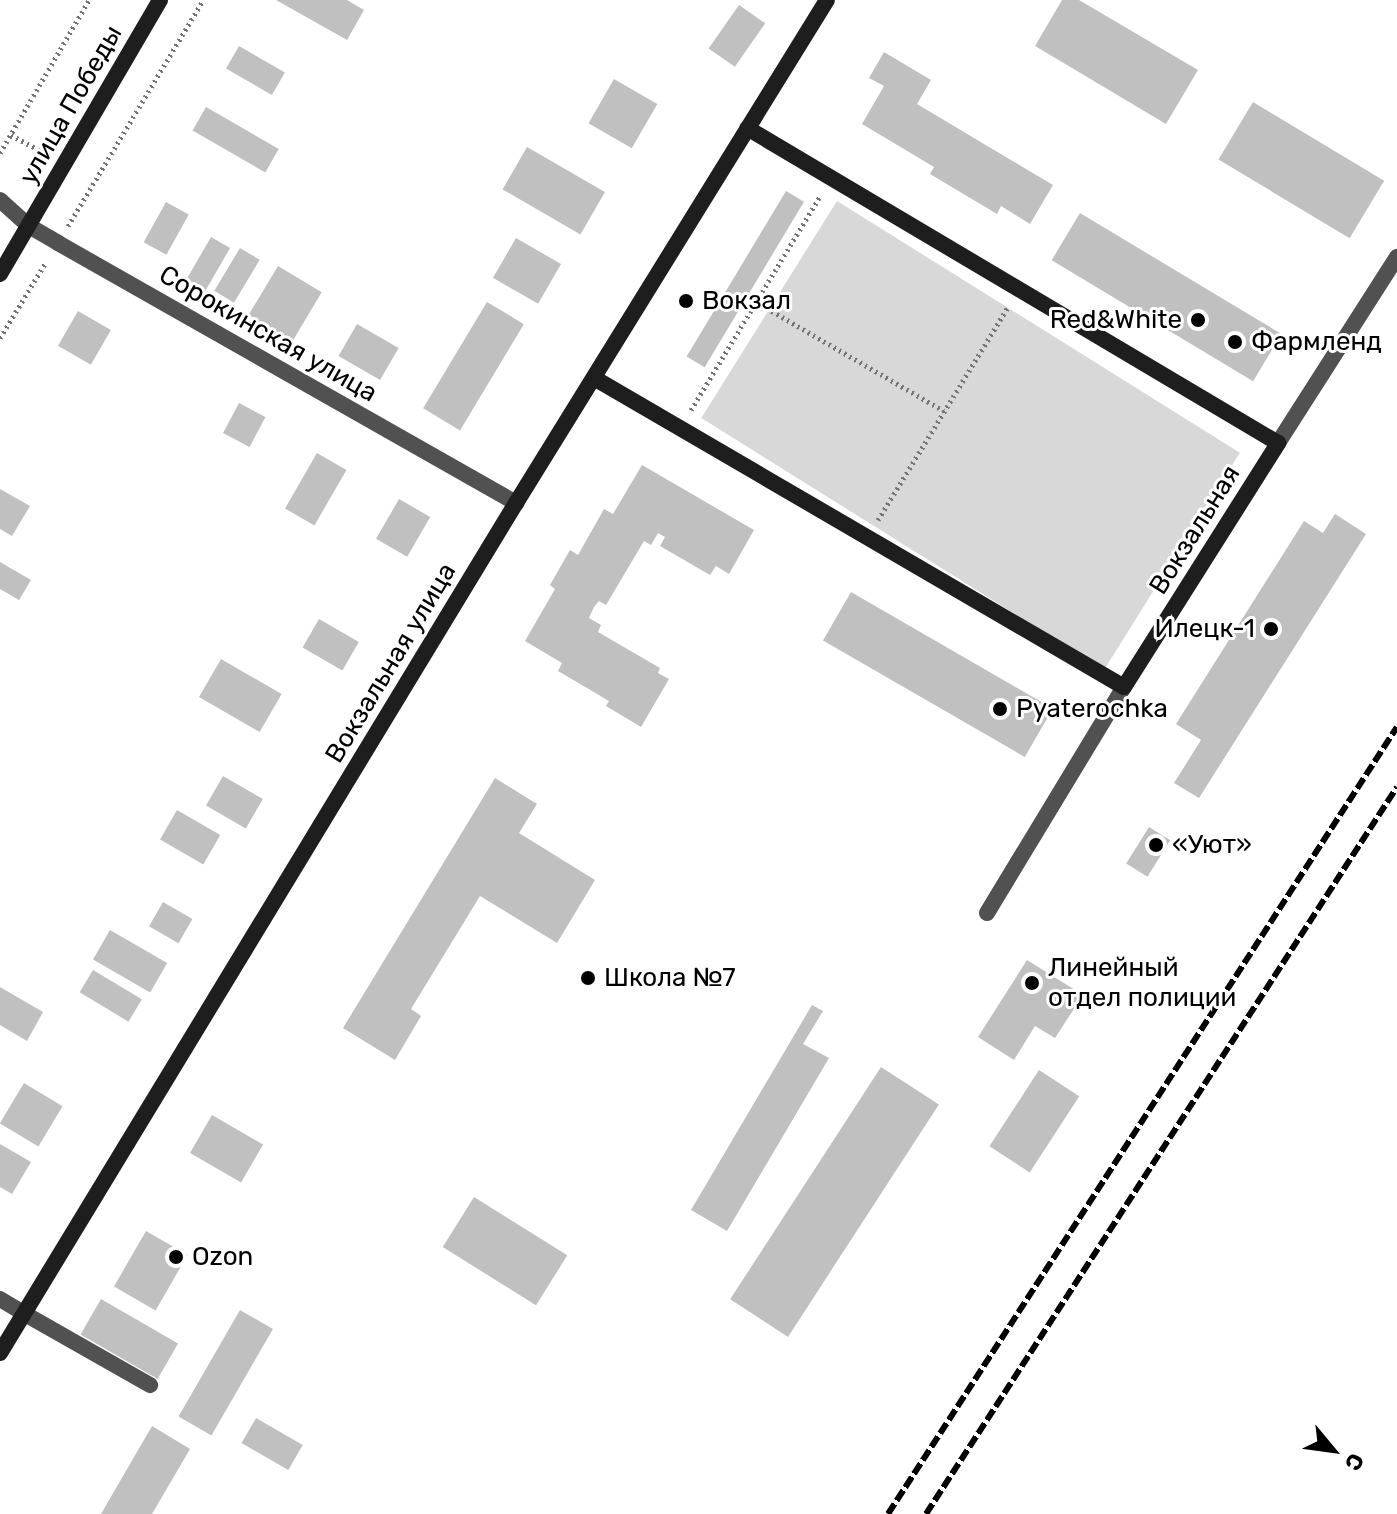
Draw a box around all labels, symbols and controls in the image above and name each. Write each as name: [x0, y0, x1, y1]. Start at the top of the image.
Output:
street label: улица Победы: [13, 20, 129, 190]
street label: Сорокинская улица: [154, 259, 382, 409]
place label: Вокзал: [702, 285, 791, 317]
marker: Вокзал: [677, 292, 695, 310]
place label: Red&White: [1050, 304, 1182, 336]
marker: Red&White: [1189, 311, 1207, 329]
place label: Фармленд: [1251, 326, 1382, 358]
marker: Фармленд: [1226, 333, 1244, 351]
street label: Вокзальная: [1143, 460, 1247, 600]
street label: Вокзальная улица: [319, 557, 463, 769]
place label: Илецк-1: [1154, 613, 1255, 645]
marker: Илецк-1: [1262, 620, 1280, 638]
place label: Pyaterochka: [1016, 693, 1168, 725]
marker: Pyaterochka: [991, 700, 1009, 718]
place label: «Уют»: [1172, 829, 1252, 861]
marker: «Уют»: [1147, 836, 1165, 854]
place label: Линейный отдел полиции: [1048, 952, 1236, 1014]
place label: Школа №7: [604, 962, 736, 994]
marker: Школа №7: [579, 969, 597, 987]
marker: Линейный отдел полиции: [1023, 974, 1041, 992]
place label: Ozon: [192, 1241, 253, 1273]
marker: Ozon: [167, 1248, 185, 1266]
north arrow: [1293, 1410, 1373, 1490]
text: С: [1339, 1449, 1370, 1475]

